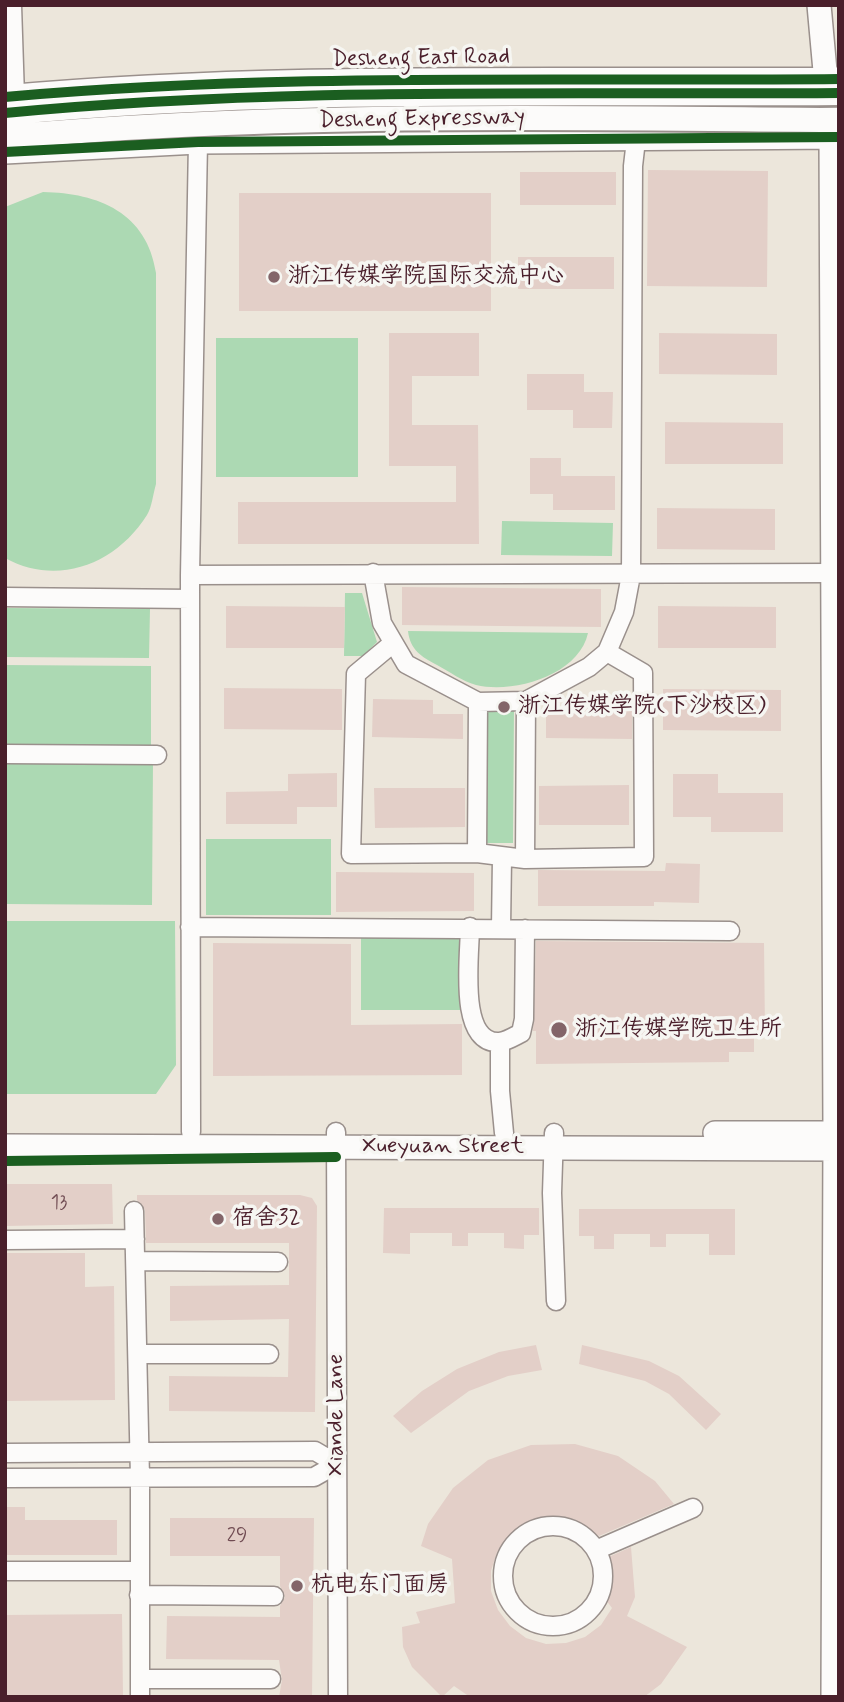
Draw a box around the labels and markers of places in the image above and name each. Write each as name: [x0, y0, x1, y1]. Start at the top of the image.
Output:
place label: 浙江传媒学院国际交流中心: [288, 263, 564, 291]
marker: 浙江传媒学院国际交流中心: [266, 269, 282, 285]
place label: 浙江传媒学院(下沙校区): [518, 693, 766, 721]
marker: 浙江传媒学院(下沙校区): [496, 699, 512, 715]
place label: 浙江传媒学院卫生所: [575, 1016, 782, 1044]
marker: 浙江传媒学院卫生所: [549, 1020, 569, 1040]
place label: 宿舍32: [232, 1205, 301, 1233]
marker: 宿舍32: [210, 1211, 226, 1227]
place label: 杭电东门面房: [311, 1572, 449, 1600]
marker: 杭电东门面房: [289, 1578, 305, 1594]

